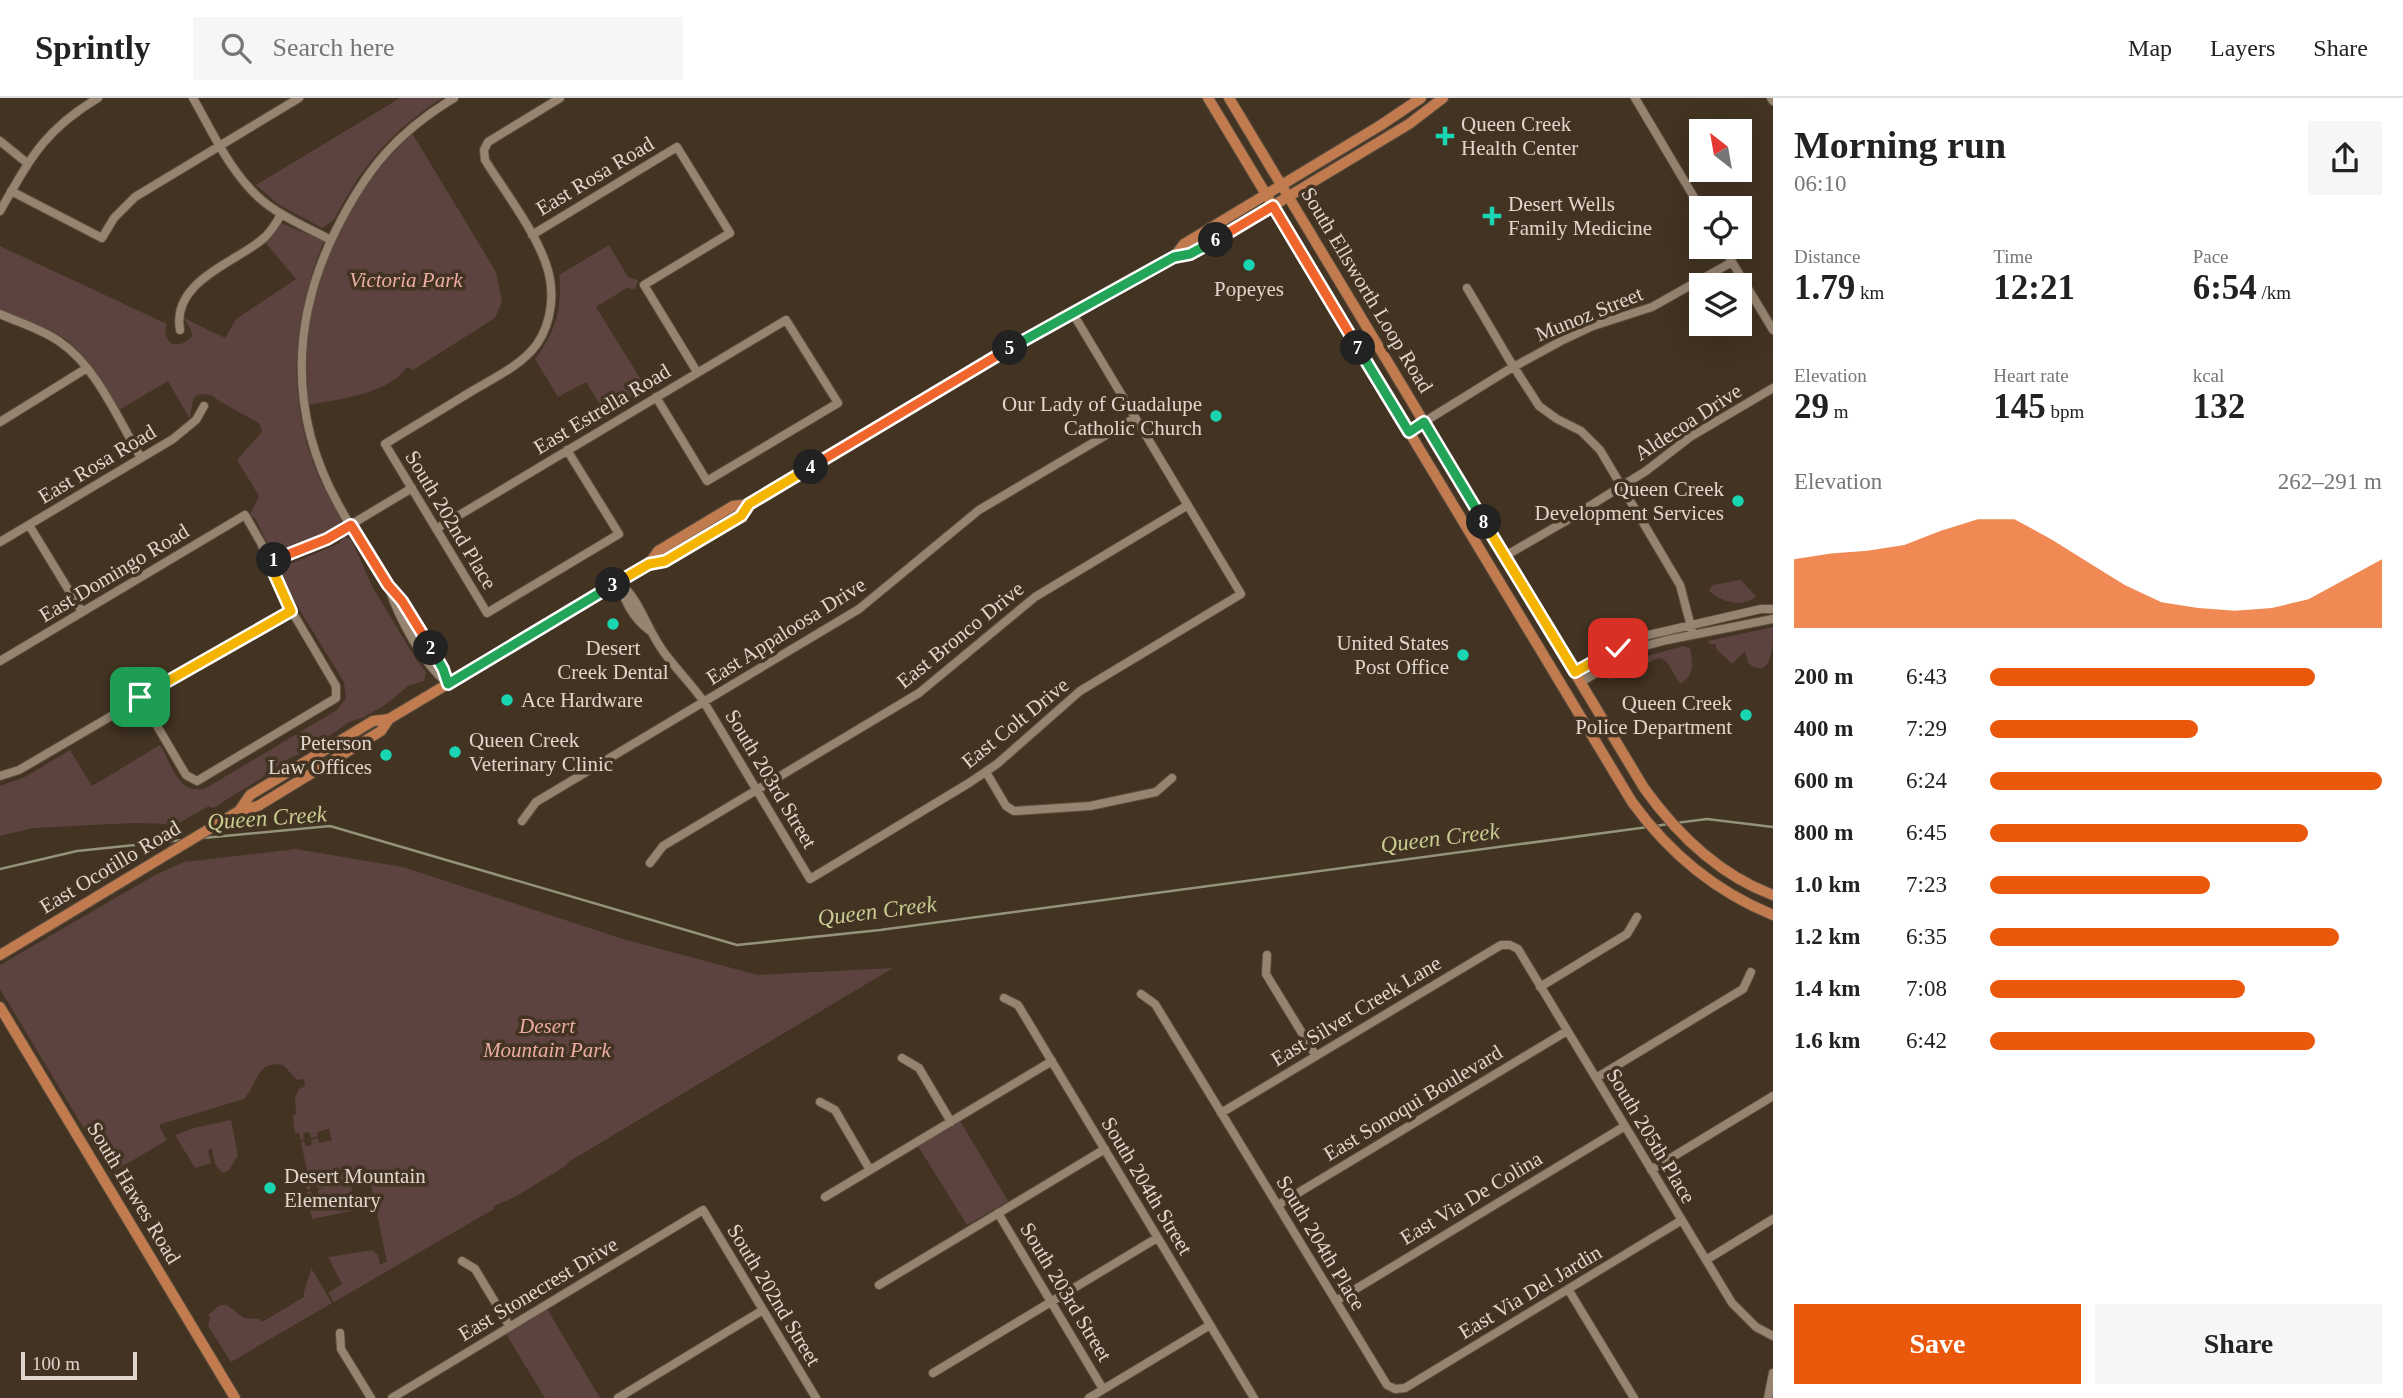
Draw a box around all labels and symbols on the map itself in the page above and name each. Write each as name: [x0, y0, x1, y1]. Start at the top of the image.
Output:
place label: Queen Creek Health Center: [1461, 112, 1578, 160]
north arrow: [1689, 119, 1752, 182]
marker: Queen Creek Health Center: [1435, 126, 1455, 146]
street label: East Rosa Road: [532, 131, 659, 221]
street label: South Ellsworth Loop Road: [1296, 183, 1438, 397]
place label: Desert Wells Family Medicine: [1508, 192, 1652, 240]
marker: Desert Wells Family Medicine: [1482, 206, 1502, 226]
pin: 6: [1198, 222, 1234, 258]
marker: Popeyes: [1241, 257, 1257, 273]
park label: Victoria Park: [349, 268, 463, 292]
place label: Popeyes: [1214, 277, 1284, 301]
street label: Munoz Street: [1532, 282, 1646, 346]
pin: 5: [992, 330, 1028, 366]
pin: 7: [1340, 330, 1376, 366]
street label: East Estrella Road: [529, 359, 675, 459]
street label: Aldecoa Drive: [1630, 378, 1746, 466]
place label: Our Lady of Guadalupe Catholic Church: [1002, 392, 1202, 440]
marker: Our Lady of Guadalupe Catholic Church: [1208, 408, 1224, 424]
street label: East Rosa Road: [34, 419, 161, 509]
street label: South 202nd Place: [400, 446, 502, 594]
pin: 4: [794, 450, 828, 484]
place label: Queen Creek Development Services: [1534, 477, 1724, 525]
marker: Queen Creek Development Services: [1730, 493, 1746, 509]
pin: 8: [1466, 504, 1502, 540]
street label: East Domingo Road: [35, 519, 194, 627]
pin: 1: [256, 542, 292, 578]
pin: 3: [596, 568, 630, 602]
street label: East Appaloosa Drive: [702, 572, 870, 690]
street label: East Bronco Drive: [892, 576, 1028, 694]
marker: Desert Creek Dental: [605, 616, 621, 632]
pin: [1588, 618, 1648, 678]
pin: 2: [414, 630, 448, 666]
place label: United States Post Office: [1336, 631, 1449, 679]
place label: Desert Creek Dental: [557, 636, 669, 684]
marker: United States Post Office: [1455, 647, 1471, 663]
pin: [110, 667, 170, 727]
street label: East Colt Drive: [957, 673, 1073, 773]
place label: Ace Hardware: [521, 688, 643, 712]
place label: Queen Creek Police Department: [1575, 691, 1732, 739]
marker: Ace Hardware: [499, 692, 515, 708]
street label: South 203rd Street: [720, 705, 822, 853]
marker: Queen Creek Police Department: [1738, 707, 1754, 723]
place label: Queen Creek Veterinary Clinic: [469, 728, 613, 776]
place label: Peterson Law Offices: [268, 731, 372, 779]
marker: Queen Creek Veterinary Clinic: [447, 744, 463, 760]
marker: Peterson Law Offices: [378, 747, 394, 763]
water label: Queen Creek: [206, 801, 328, 835]
street label: East Ocotillo Road: [35, 815, 185, 918]
water label: Queen Creek: [1379, 818, 1502, 858]
water label: Queen Creek: [816, 891, 939, 931]
street label: East Silver Creek Lane: [1267, 951, 1445, 1071]
park label: Desert Mountain Park: [482, 1014, 612, 1062]
street label: East Sonoqui Boulevard: [1319, 1040, 1507, 1166]
street label: South 205th Place: [1601, 1064, 1701, 1208]
street label: South 204th Street: [1096, 1113, 1198, 1259]
street label: South Hawes Road: [82, 1118, 186, 1269]
street label: East Via De Colina: [1396, 1146, 1547, 1250]
place label: Desert Mountain Elementary: [284, 1164, 426, 1212]
street label: South 204th Place: [1271, 1171, 1371, 1315]
marker: Desert Mountain Elementary: [262, 1180, 278, 1196]
street label: South 203rd Street: [1015, 1218, 1117, 1366]
street label: South 202nd Street: [722, 1220, 826, 1370]
street label: East Stonecrest Drive: [454, 1232, 622, 1346]
street label: East Via Del Jardin: [1454, 1240, 1606, 1344]
scale bar: [21, 1349, 136, 1381]

